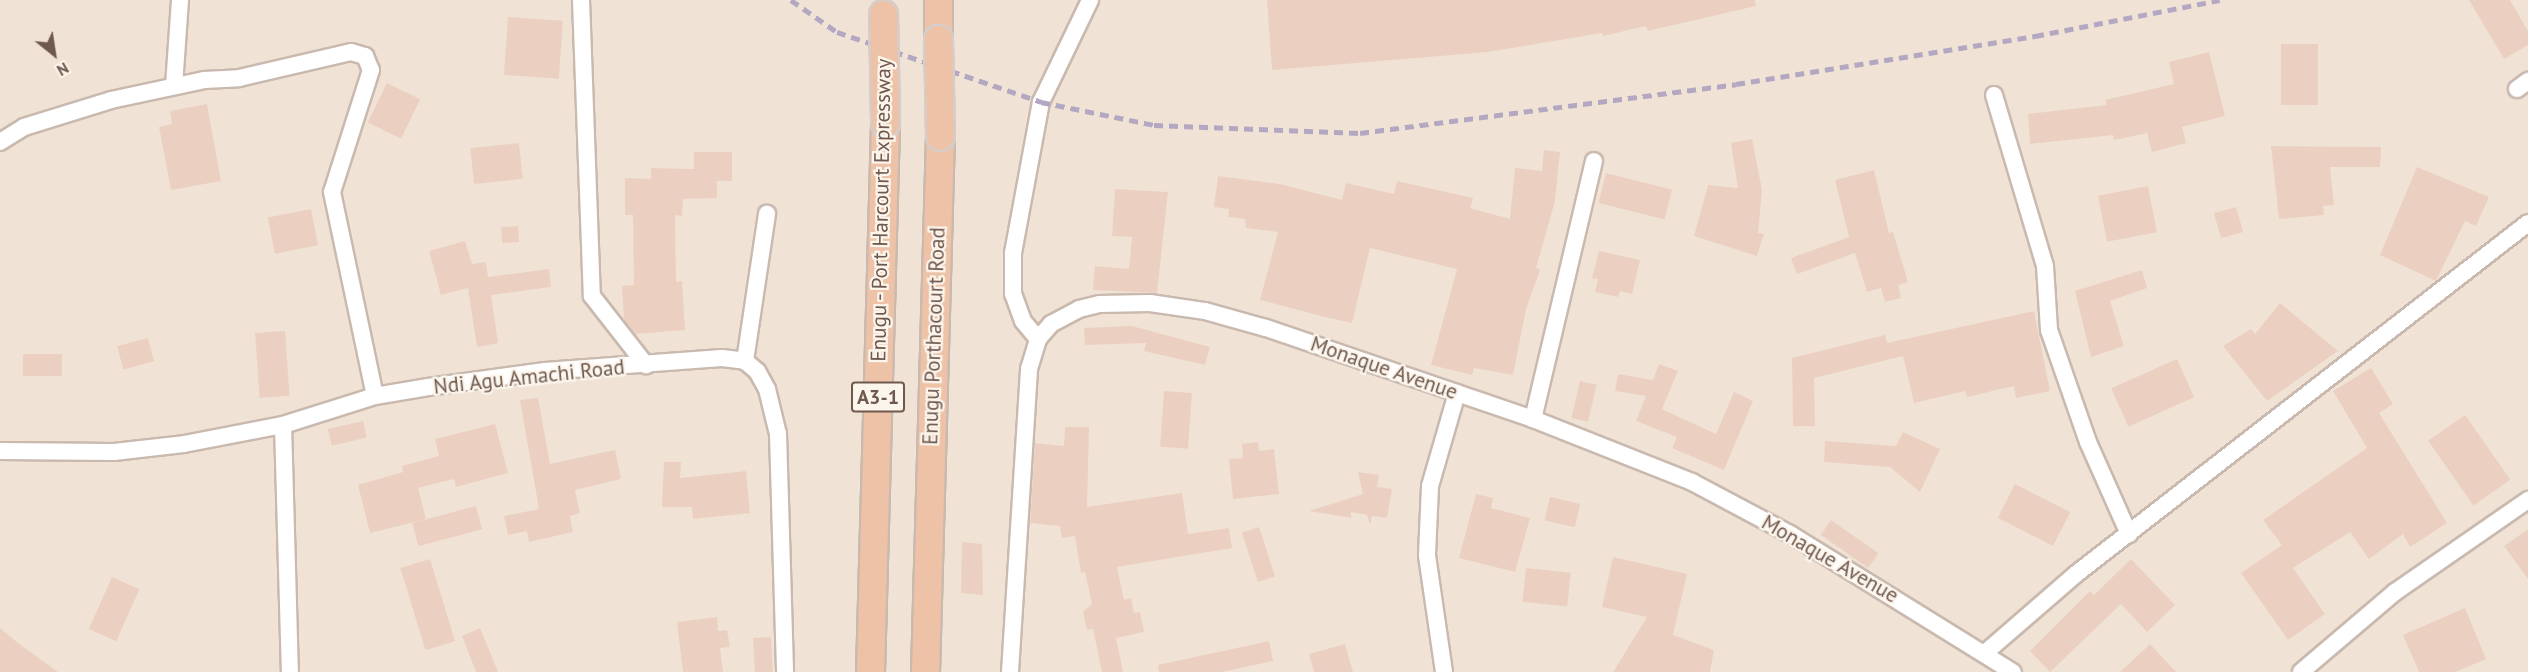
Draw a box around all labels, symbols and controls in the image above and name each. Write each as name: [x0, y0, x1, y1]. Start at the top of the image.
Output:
north arrow: [24, 24, 84, 84]
street label: Enugu - Port Harcourt Expressway: [866, 57, 896, 363]
text: N: [53, 58, 73, 81]
street label: Enugu Porthacourt Road: [918, 227, 950, 445]
street label: Monaque Avenue: [1307, 331, 1461, 405]
street label: Ndi Agu Amachi Road: [432, 354, 626, 400]
road number: A3-1: [851, 380, 905, 414]
street label: Monaque Avenue: [1757, 510, 1903, 608]

